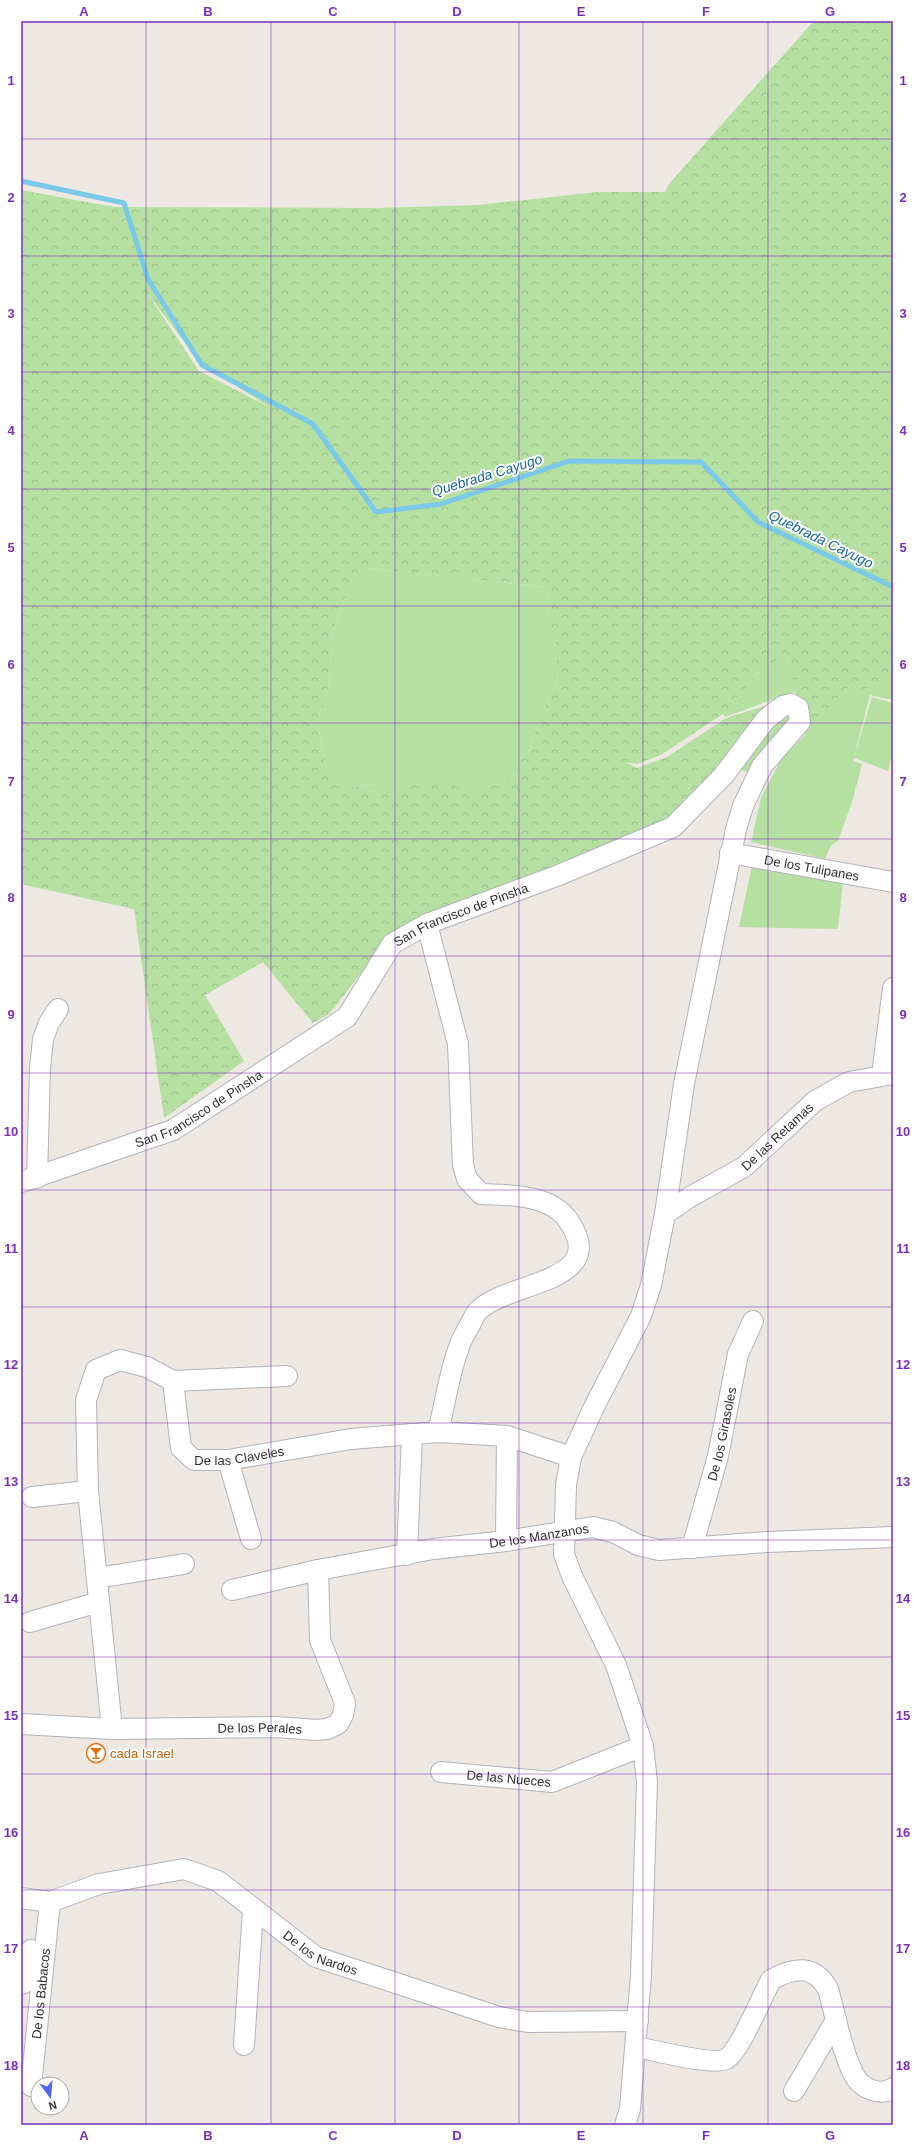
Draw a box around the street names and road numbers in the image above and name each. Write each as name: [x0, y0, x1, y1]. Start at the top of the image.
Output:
street label: De los Tulipanes: [763, 852, 861, 884]
street label: San Francisco de Pinsha: [391, 880, 531, 950]
street label: San Francisco de Pinsha: [133, 1067, 266, 1151]
street label: De las Retamas: [738, 1099, 817, 1174]
street label: De los Girasoles: [704, 1385, 739, 1483]
street label: De las Claveles: [194, 1443, 286, 1468]
street label: De los Manzanos: [488, 1521, 590, 1551]
street label: De los Perales: [217, 1720, 303, 1737]
street label: De las Nueces: [466, 1767, 552, 1790]
street label: De los Nardos: [280, 1928, 360, 1978]
street label: De los Babacos: [29, 1947, 53, 2040]

